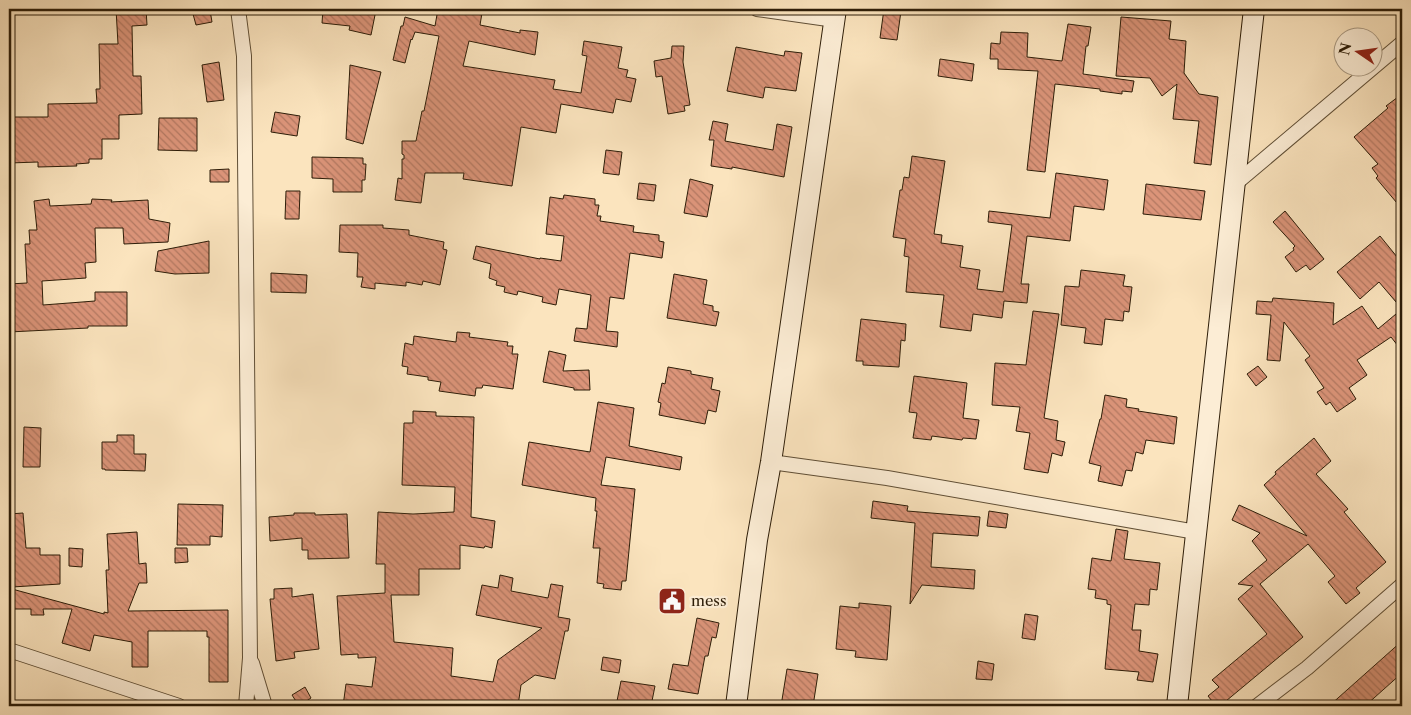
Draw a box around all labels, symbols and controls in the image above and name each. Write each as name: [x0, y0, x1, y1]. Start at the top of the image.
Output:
north arrow: [1334, 28, 1384, 78]
text: N: [1335, 41, 1355, 57]
public building icon: mess: [657, 586, 687, 616]
place label: mess: [691, 591, 726, 610]

